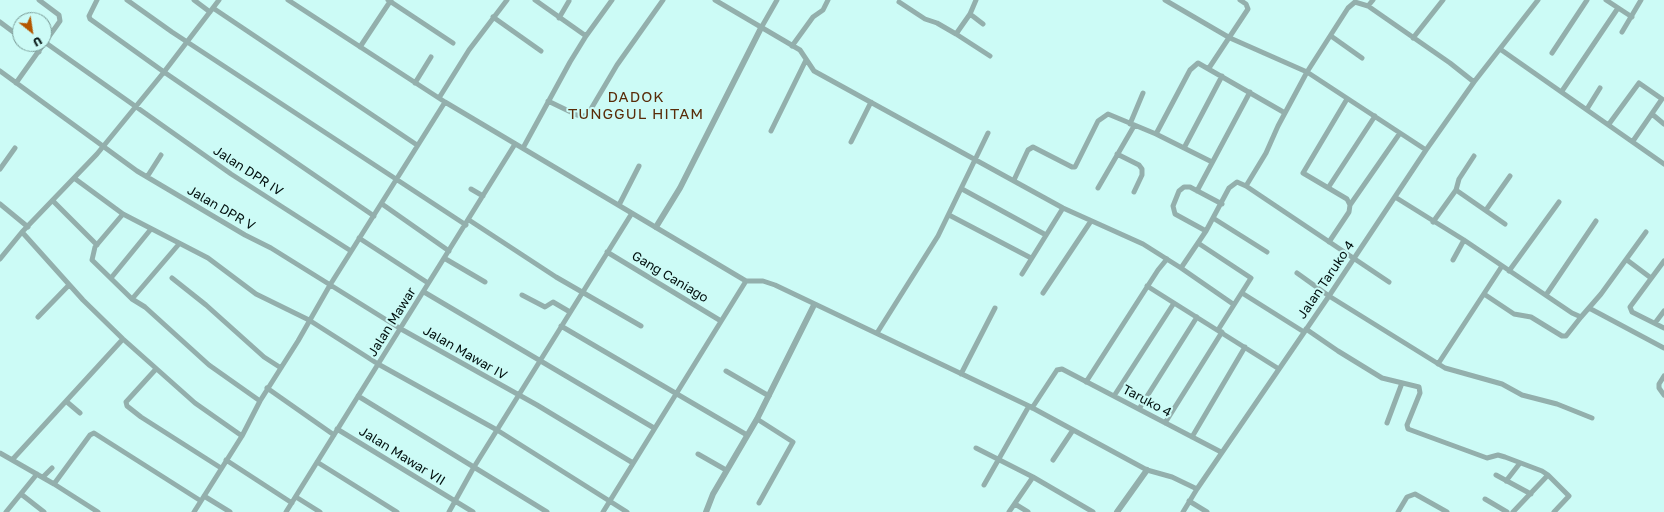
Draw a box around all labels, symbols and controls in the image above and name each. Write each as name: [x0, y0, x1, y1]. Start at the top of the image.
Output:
north arrow: [12, 12, 52, 52]
text: U: [31, 34, 44, 50]
district label: DADOK TUNGGUL HITAM: [568, 88, 704, 123]
street label: Jalan DPR IV: [210, 143, 286, 199]
street label: Jalan DPR V: [184, 182, 258, 234]
street label: Jalan Taruko 4: [1294, 238, 1358, 322]
street label: Gang Caniago: [629, 248, 711, 306]
street label: Jalan Mawar: [365, 285, 419, 359]
street label: Jalan Mawar IV: [420, 323, 510, 383]
street label: Taruko 4: [1120, 382, 1174, 420]
street label: Jalan Mawar VII: [356, 423, 448, 489]

